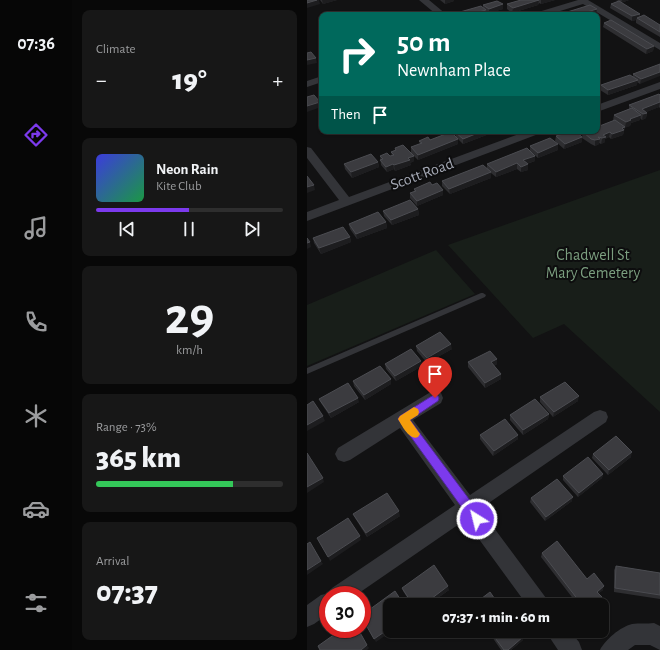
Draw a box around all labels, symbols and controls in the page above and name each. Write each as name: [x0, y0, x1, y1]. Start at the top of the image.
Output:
icon: right: [331, 28, 383, 80]
text: 50 m: [397, 29, 451, 57]
text: 07:36: [17, 35, 55, 53]
text: Climate: [96, 43, 135, 56]
text: Newnham Place: [397, 62, 511, 80]
text: 19°: [172, 65, 207, 95]
text: −: [96, 69, 107, 91]
text: +: [272, 69, 283, 91]
icon: arrive: [369, 104, 391, 126]
text: Then: [331, 107, 361, 122]
icon: directions: [22, 121, 50, 149]
street label: Scott Road: [388, 155, 456, 193]
text: Neon Rain: [156, 162, 218, 177]
text: Kite Club: [156, 180, 202, 193]
icon: music: [22, 214, 50, 242]
icon: previous: [116, 218, 138, 240]
icon: pause: [178, 218, 200, 240]
icon: next: [241, 218, 263, 240]
park label: Chadwell St Mary Cemetery: [546, 247, 640, 282]
text: 29: [165, 291, 214, 343]
icon: phone: [22, 308, 50, 336]
text: km/h: [176, 344, 203, 357]
pin: [418, 357, 452, 398]
icon: arrive: [424, 363, 446, 385]
icon: climate: [22, 402, 50, 430]
text: Range · 73%: [96, 421, 157, 434]
text: 365 km: [96, 443, 181, 473]
icon: car: [22, 495, 50, 523]
position arrow: [456, 498, 498, 540]
text: Arrival: [96, 555, 129, 568]
text: 07:37: [96, 577, 158, 607]
speed limit sign: 30: [319, 586, 371, 638]
icon: filters: [22, 589, 50, 617]
text: 07:37 · 1 min · 60 m: [442, 610, 550, 625]

